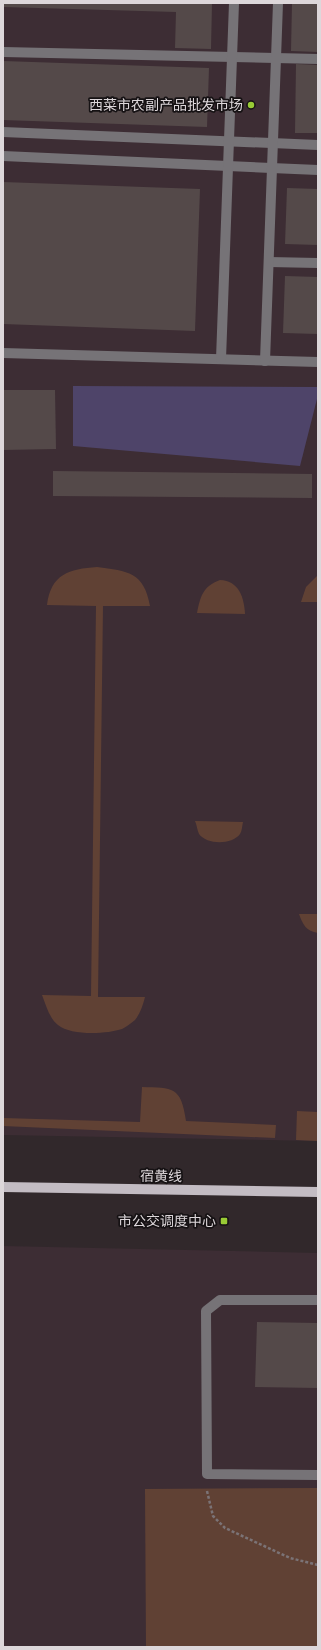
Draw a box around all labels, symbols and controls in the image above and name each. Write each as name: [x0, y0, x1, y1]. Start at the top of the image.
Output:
place label: 西菜市农副产品批发市场: [89, 97, 243, 113]
marker: 西菜市农副产品批发市场: [246, 100, 256, 110]
street label: 宿黄线: [140, 1168, 182, 1184]
place label: 市公交调度中心: [118, 1213, 216, 1229]
marker: 市公交调度中心: [219, 1216, 229, 1226]

